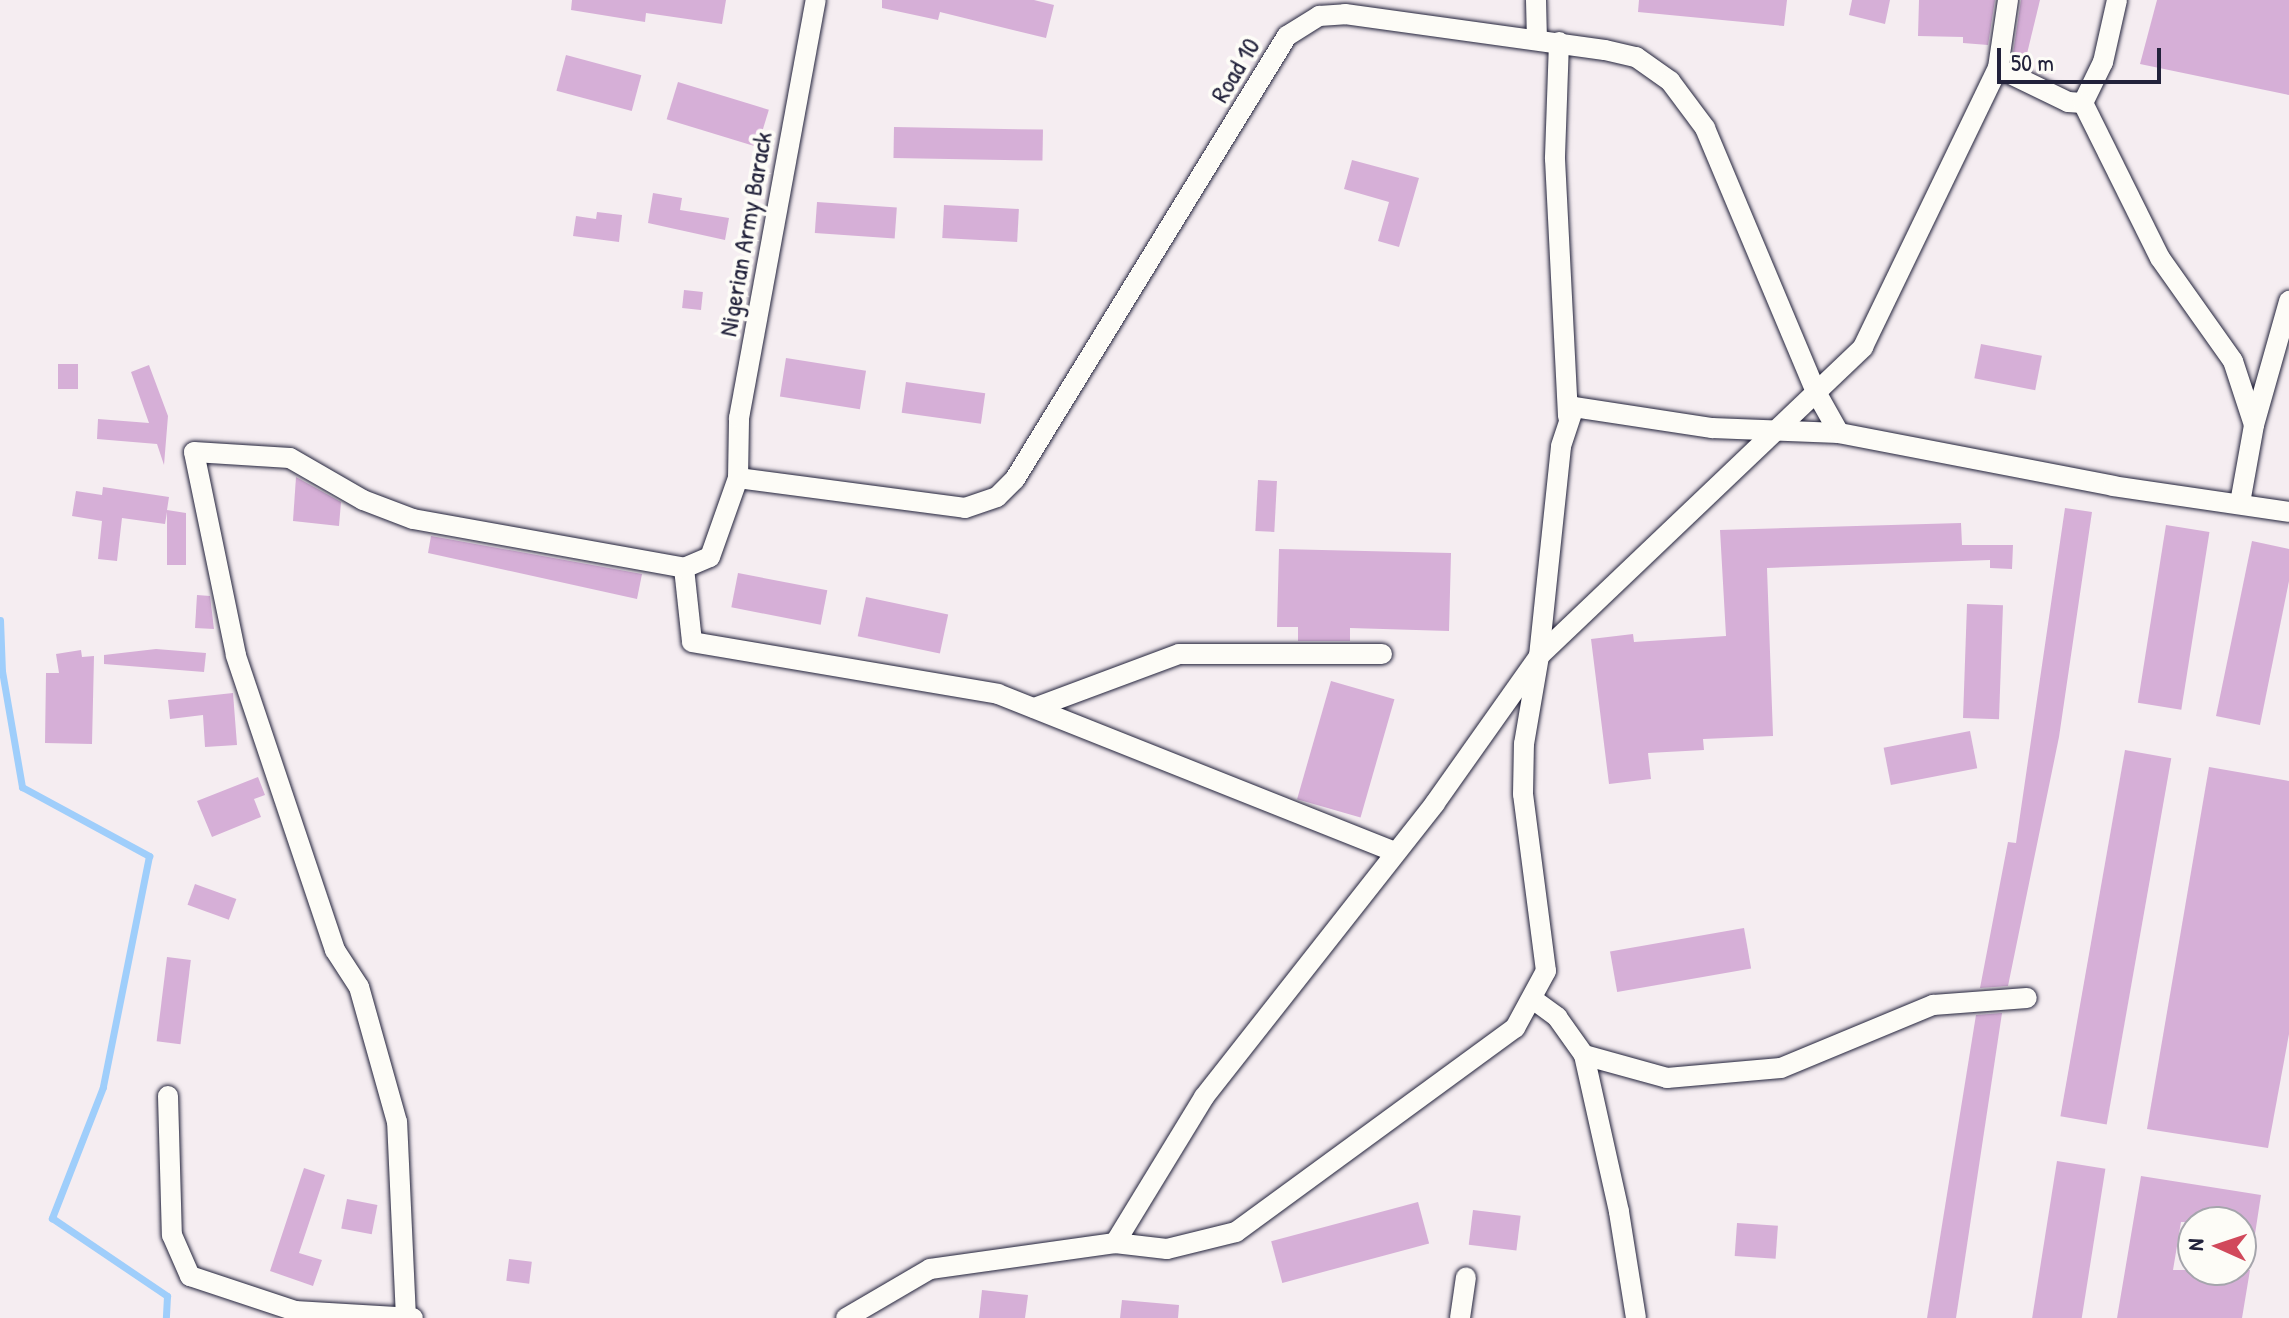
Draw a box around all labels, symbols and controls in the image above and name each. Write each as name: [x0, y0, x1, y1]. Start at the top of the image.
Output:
street label: Road 10: [1204, 32, 1266, 108]
scale bar: [2001, 32, 2165, 82]
text: 50 m: [2011, 46, 2054, 78]
street label: Nigerian Army Barack: [712, 129, 778, 339]
north arrow: [2177, 1206, 2257, 1286]
text: N: [2180, 1238, 2210, 1251]

